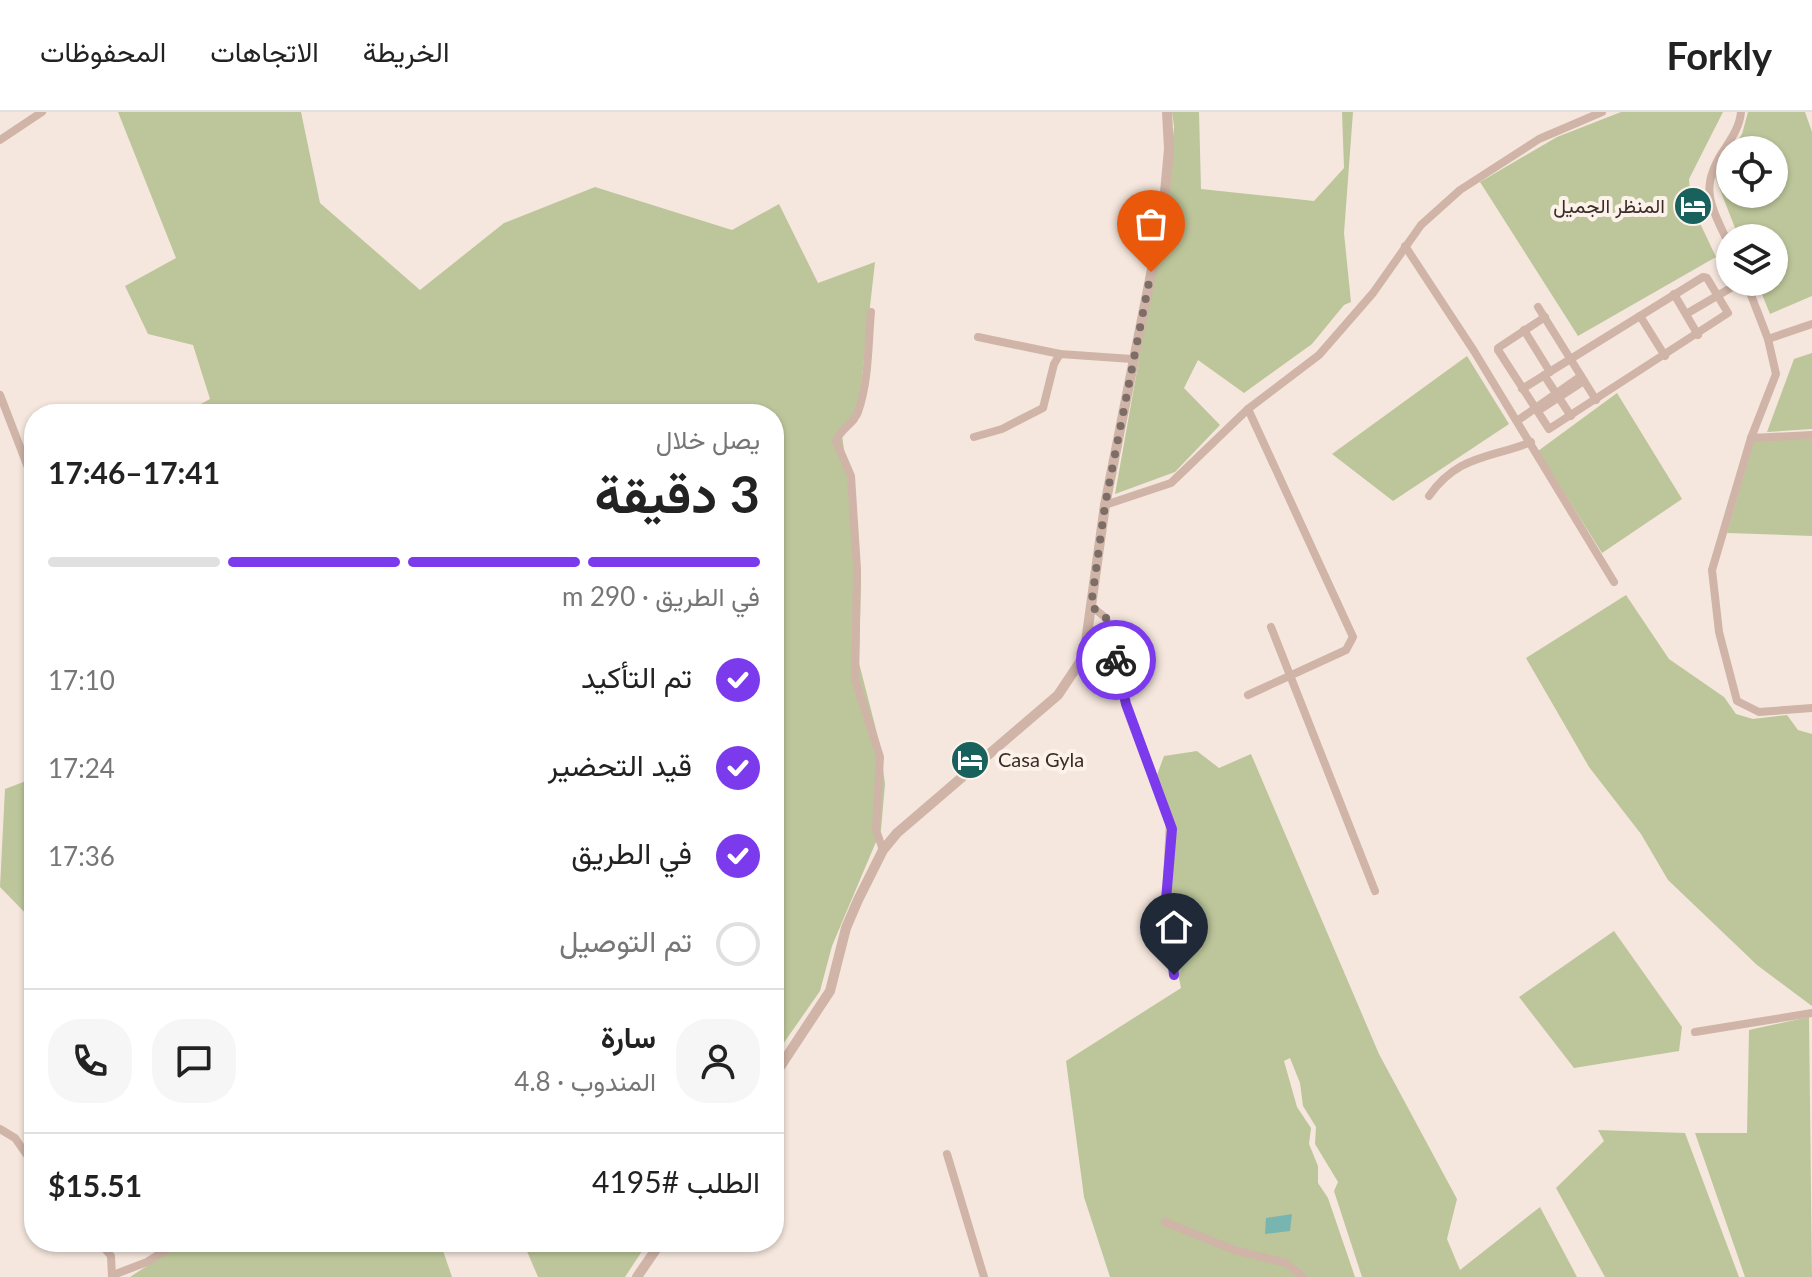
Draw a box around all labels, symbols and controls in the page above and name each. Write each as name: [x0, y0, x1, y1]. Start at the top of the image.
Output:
text: Forkly: [1666, 32, 1772, 78]
text: المحفوظات: [40, 34, 166, 68]
text: الاتجاهات: [210, 34, 319, 68]
text: الخريطة: [363, 34, 449, 68]
map controls: [1716, 136, 1788, 296]
button: locate: [1716, 136, 1788, 208]
hotel icon: المنظر الجميل: [1672, 185, 1714, 227]
pin: [1117, 190, 1185, 272]
place label: المنظر الجميل: [1553, 193, 1665, 219]
icon: bag: [1129, 202, 1173, 246]
button: layers: [1716, 224, 1788, 296]
text: يصل خلال: [656, 423, 760, 455]
text: 17:41–17:46: [48, 454, 220, 490]
text: 3 دقيقة: [595, 462, 760, 524]
text: في الطريق · 290 m: [562, 580, 760, 612]
courier: [1076, 620, 1156, 700]
icon: bike: [1094, 638, 1138, 682]
text: تم التأكيد: [581, 658, 692, 694]
icon: check: [716, 658, 760, 702]
text: 17:10: [48, 664, 115, 696]
hotel icon: Casa Gyla: [949, 739, 991, 781]
text: قيد التحضير: [548, 746, 692, 782]
icon: check: [716, 746, 760, 790]
place label: Casa Gyla: [998, 747, 1084, 771]
text: 17:24: [48, 752, 115, 784]
text: في الطريق: [571, 834, 692, 870]
icon: check: [716, 834, 760, 878]
text: 17:36: [48, 840, 115, 872]
pin: [1140, 893, 1208, 975]
icon: home: [1152, 905, 1196, 949]
text: تم التوصيل: [559, 922, 692, 958]
text: سارة: [601, 1018, 656, 1054]
button: phone: [48, 1019, 132, 1103]
button: chat: [152, 1019, 236, 1103]
button: person: [676, 1019, 760, 1103]
text: المندوب · 4.8: [514, 1065, 656, 1097]
text: الطلب #4195: [592, 1163, 760, 1199]
text: $15.51: [48, 1167, 142, 1203]

